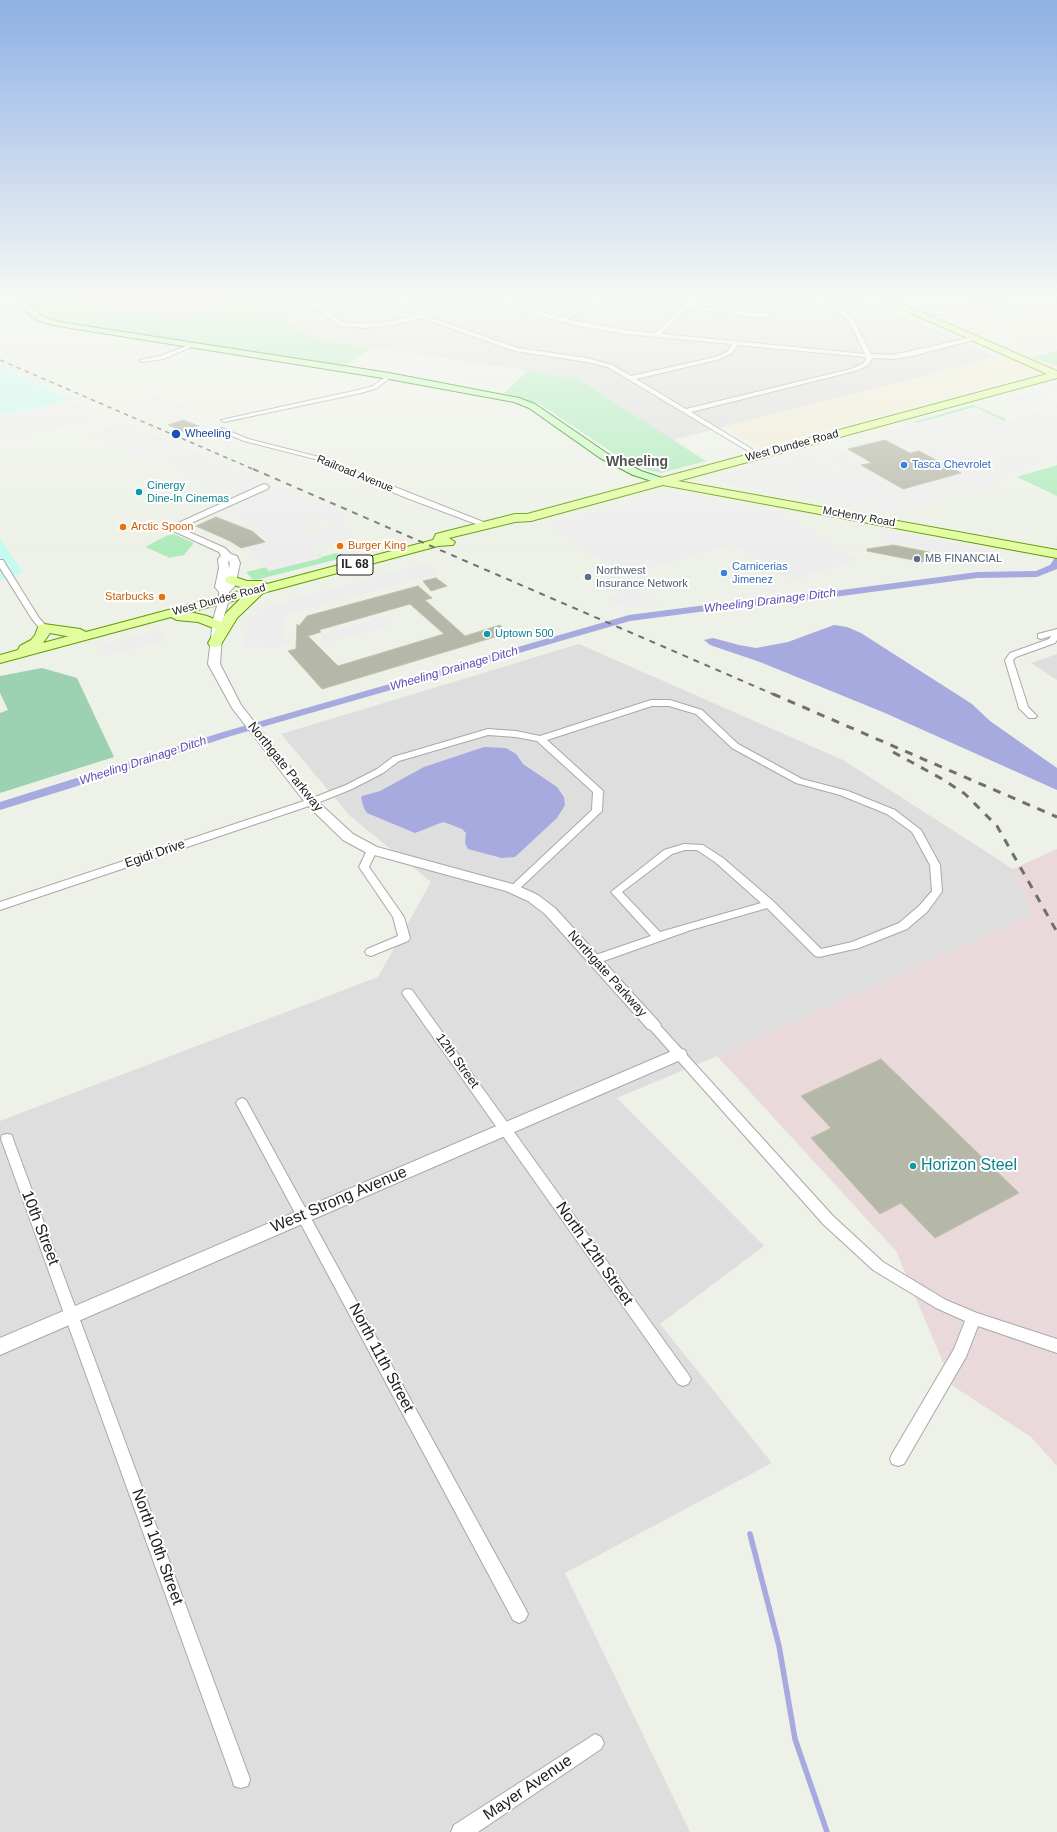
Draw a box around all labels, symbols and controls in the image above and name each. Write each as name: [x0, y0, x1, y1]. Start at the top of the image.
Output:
place label: Wheeling: [185, 427, 231, 441]
street label: West Dundee Road: [744, 427, 840, 465]
marker: Wheeling: [170, 428, 182, 440]
street label: Railroad Avenue: [315, 453, 395, 495]
district label: Wheeling: [606, 454, 668, 470]
place label: Tasca Chevrolet: [912, 458, 991, 472]
marker: Tasca Chevrolet: [899, 460, 909, 470]
place label: Cinergy Dine-In Cinemas: [147, 479, 229, 505]
marker: Cinergy Dine-In Cinemas: [134, 487, 144, 497]
street label: McHenry Road: [822, 504, 896, 530]
place label: Arctic Spoon: [131, 520, 193, 534]
marker: Arctic Spoon: [118, 522, 128, 532]
place label: Burger King: [348, 539, 406, 553]
marker: Burger King: [335, 541, 345, 551]
place label: MB FINANCIAL: [925, 552, 1002, 566]
marker: MB FINANCIAL: [912, 554, 922, 564]
road number: IL 68: [337, 555, 373, 575]
place label: Carnicerias Jimenez: [732, 560, 788, 586]
place label: Northwest Insurance Network: [596, 564, 688, 590]
marker: Carnicerias Jimenez: [719, 568, 729, 578]
marker: Northwest Insurance Network: [583, 572, 593, 582]
street label: West Dundee Road: [171, 581, 267, 619]
water label: Wheeling Drainage Ditch: [703, 586, 837, 616]
place label: Starbucks: [105, 590, 154, 604]
marker: Starbucks: [157, 592, 167, 602]
place label: Uptown 500: [495, 627, 554, 641]
marker: Uptown 500: [482, 629, 492, 639]
water label: Wheeling Drainage Ditch: [388, 644, 520, 694]
street label: Northgate Parkway: [244, 719, 326, 815]
water label: Wheeling Drainage Ditch: [78, 734, 208, 788]
street label: Egidi Drive: [123, 836, 187, 872]
street label: Northgate Parkway: [564, 928, 650, 1020]
street label: 12th Street: [432, 1031, 482, 1091]
place label: Horizon Steel: [921, 1156, 1017, 1176]
marker: Horizon Steel: [908, 1161, 918, 1171]
street label: West Strong Avenue: [268, 1163, 410, 1237]
street label: 10th Street: [17, 1188, 63, 1268]
street label: North 12th Street: [551, 1199, 637, 1309]
street label: North 11th Street: [344, 1300, 418, 1416]
street label: North 10th Street: [127, 1486, 187, 1608]
street label: Mayer Avenue: [480, 1751, 576, 1825]

